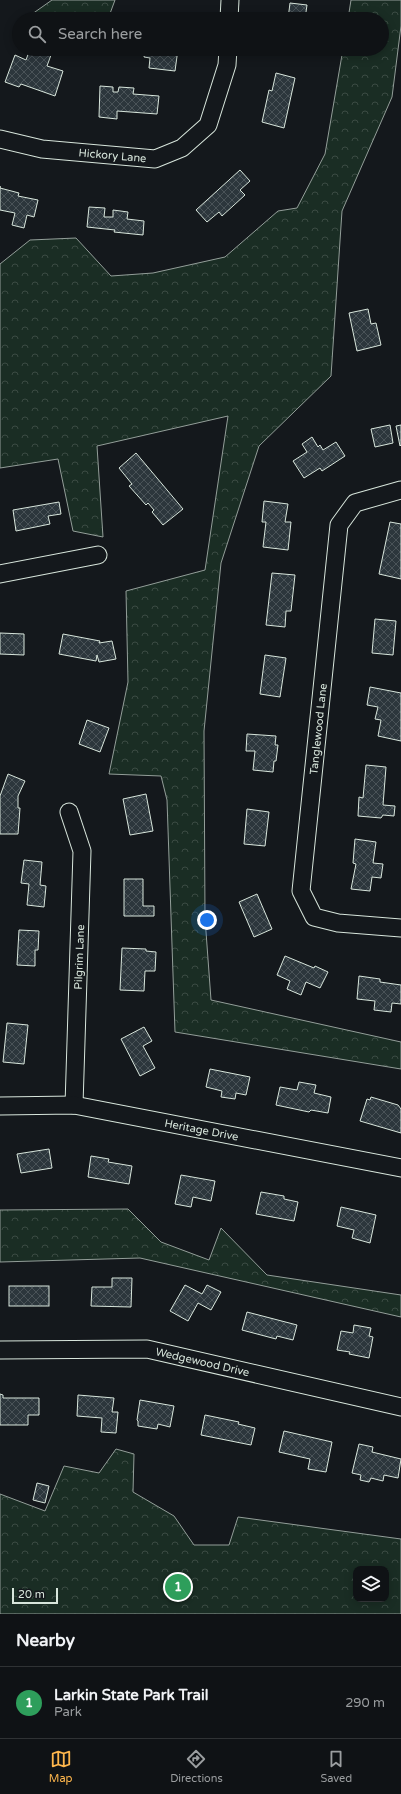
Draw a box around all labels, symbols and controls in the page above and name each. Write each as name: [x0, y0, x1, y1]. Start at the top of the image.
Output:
search box: [12, 12, 389, 56]
icon: search: [26, 23, 48, 45]
text: Search here: [58, 25, 142, 43]
street label: Hickory Lane: [78, 146, 147, 165]
street label: Tanglewood Lane: [307, 683, 330, 775]
your location: [197, 910, 217, 930]
street label: Pilgrim Lane: [72, 924, 87, 990]
street label: Heritage Drive: [164, 1117, 240, 1144]
street label: Wedgewood Drive: [154, 1345, 251, 1379]
map controls: [353, 1566, 389, 1602]
button: layers: [353, 1566, 389, 1602]
pin: 1: [165, 1572, 191, 1602]
scale bar: [12, 1586, 58, 1605]
text: 20 m: [18, 1588, 45, 1601]
text: Nearby: [16, 1630, 75, 1651]
text: Larkin State Park Trail: [54, 1686, 209, 1704]
text: 1: [25, 1695, 33, 1711]
text: 290 m: [345, 1695, 385, 1711]
text: Park: [54, 1704, 82, 1720]
tab: Map: [49, 1748, 73, 1785]
tab: Directions: [170, 1748, 223, 1785]
tab: Saved: [320, 1748, 352, 1785]

